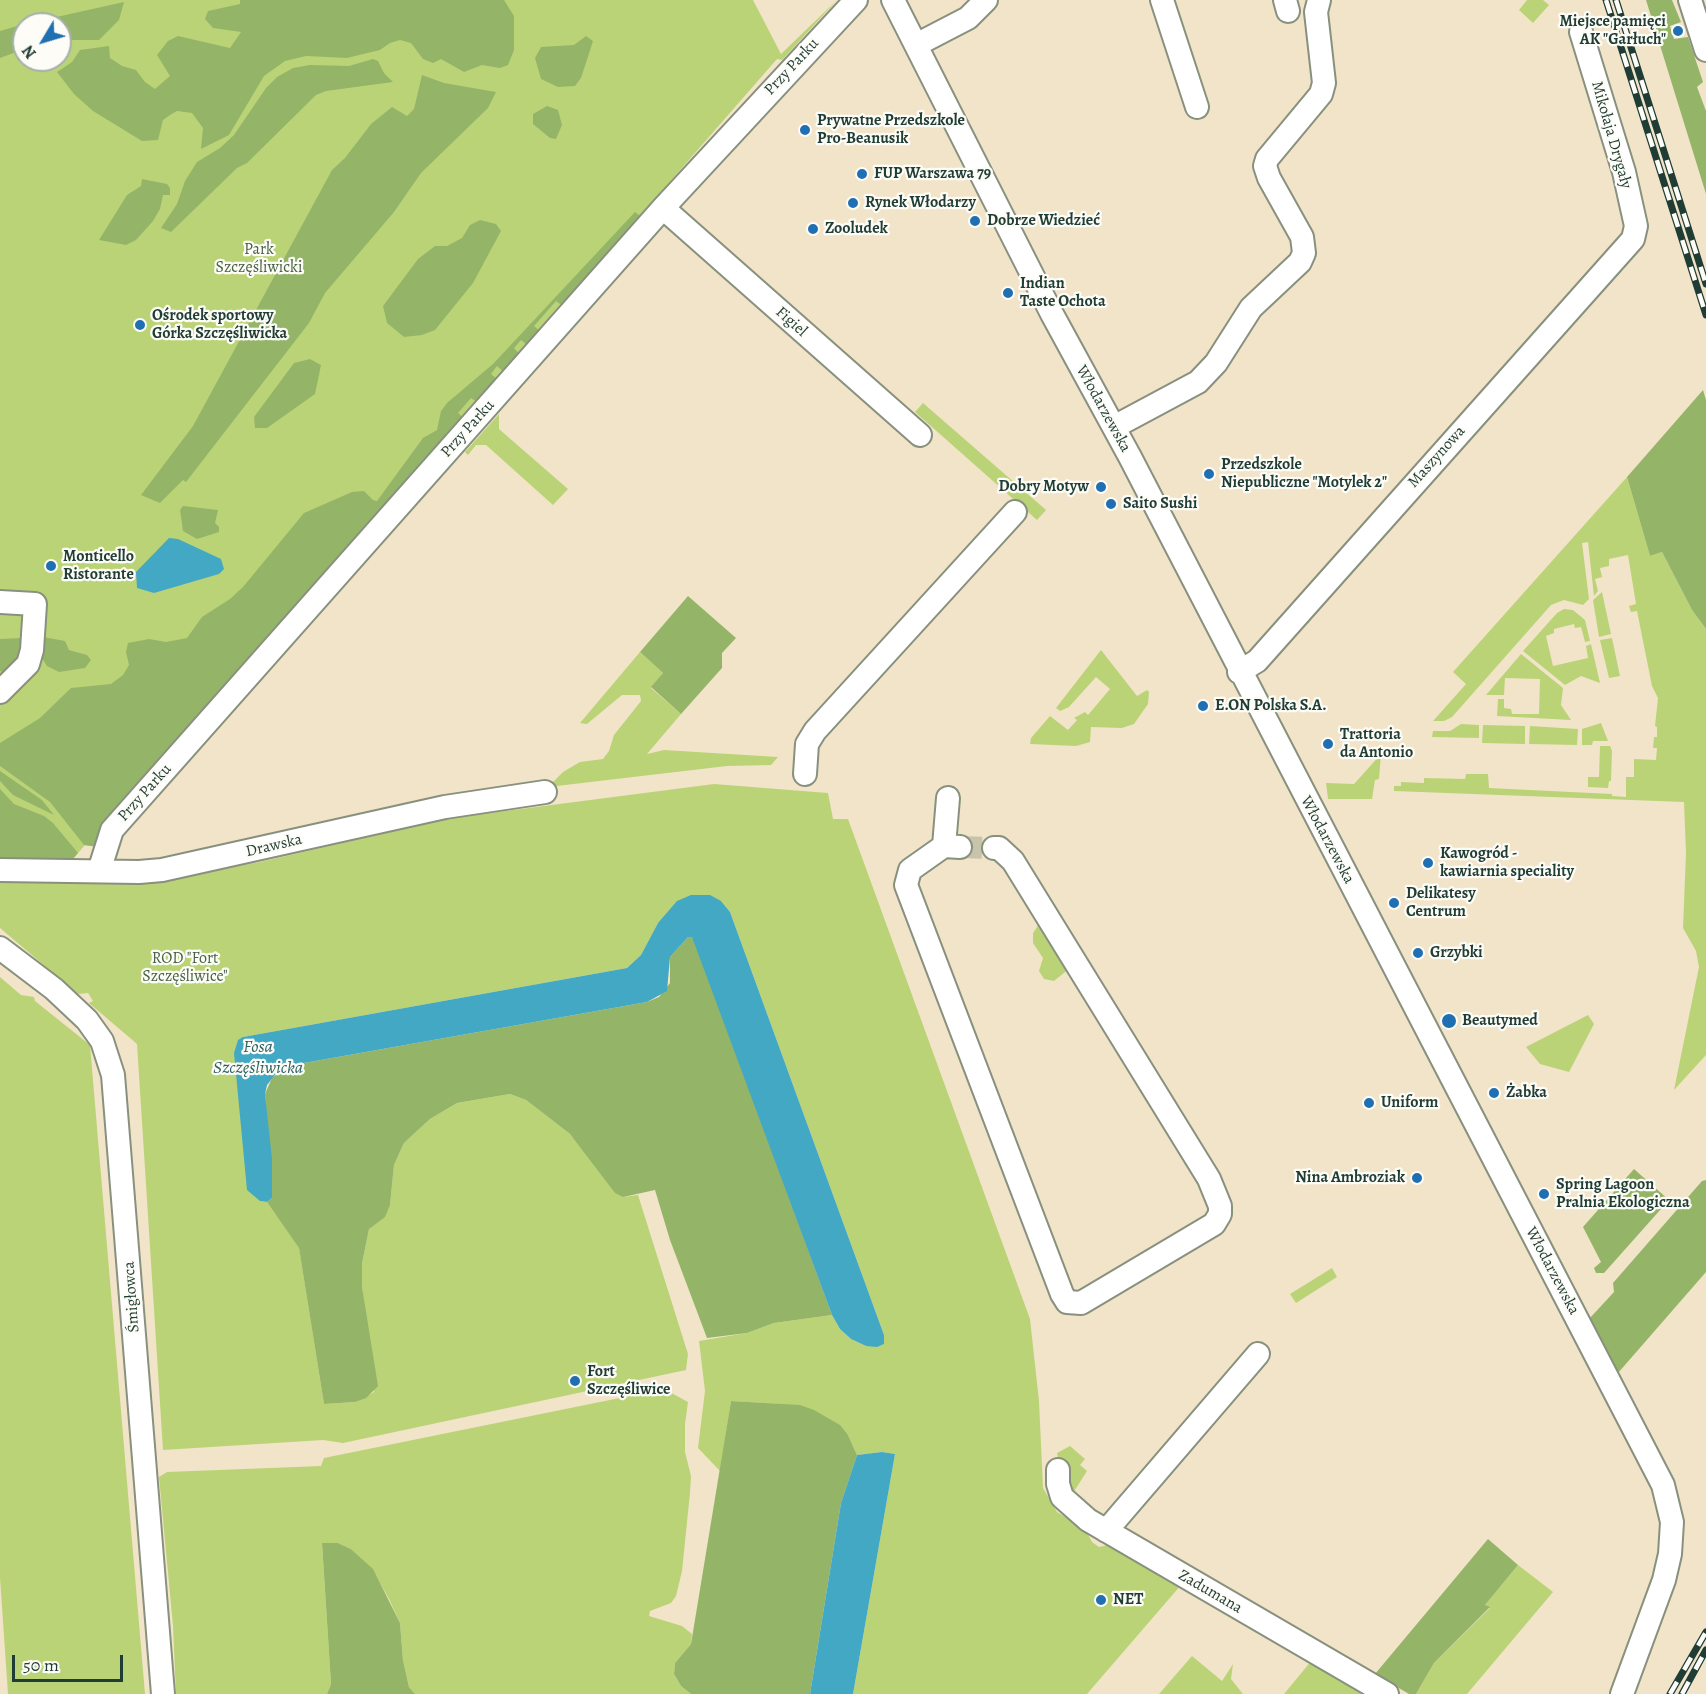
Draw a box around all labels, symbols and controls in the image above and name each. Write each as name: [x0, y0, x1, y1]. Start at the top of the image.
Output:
north arrow: [12, 12, 72, 72]
place label: Miejsce pamięci AK "Garłuch": [1559, 12, 1666, 50]
marker: Miejsce pamięci AK "Garłuch": [1671, 24, 1685, 38]
street label: Przy Parku: [761, 34, 823, 100]
text: N: [17, 40, 42, 63]
street label: Mikołaja Drygały: [1586, 79, 1636, 191]
place label: Prywatne Przedszkole Pro-Beanusik: [817, 111, 965, 149]
marker: Prywatne Przedszkole Pro-Beanusik: [798, 123, 812, 137]
place label: FUP Warszawa 79: [874, 164, 991, 184]
marker: FUP Warszawa 79: [855, 167, 869, 181]
place label: Rynek Włodarzy: [865, 193, 976, 213]
marker: Rynek Włodarzy: [846, 196, 860, 210]
place label: Dobrze Wiedzieć: [987, 211, 1100, 231]
marker: Dobrze Wiedzieć: [968, 214, 982, 228]
place label: Zooludek: [825, 219, 888, 239]
marker: Zooludek: [806, 222, 820, 236]
park label: Park Szczęśliwicki: [215, 240, 303, 278]
place label: Indian Taste Ochota: [1020, 274, 1106, 312]
marker: Indian Taste Ochota: [1001, 286, 1015, 300]
street label: Figiel: [771, 303, 811, 341]
place label: Ośrodek sportowy Górka Szczęśliwicka: [152, 306, 287, 344]
marker: Ośrodek sportowy Górka Szczęśliwicka: [133, 318, 147, 332]
street label: Włodarzewska: [1071, 362, 1135, 456]
street label: Przy Parku: [437, 396, 499, 462]
street label: Maszynowa: [1404, 422, 1470, 492]
place label: Przedszkole Niepubliczne "Motylek 2": [1221, 455, 1387, 493]
marker: Przedszkole Niepubliczne "Motylek 2": [1202, 467, 1216, 481]
place label: Dobry Motyw: [999, 477, 1089, 497]
marker: Dobry Motyw: [1094, 480, 1108, 494]
place label: Saito Sushi: [1123, 494, 1197, 514]
marker: Saito Sushi: [1104, 497, 1118, 511]
place label: Monticello Ristorante: [63, 547, 134, 585]
marker: Monticello Ristorante: [44, 559, 58, 573]
place label: E.ON Polska S.A.: [1215, 696, 1327, 716]
marker: E.ON Polska S.A.: [1196, 699, 1210, 713]
place label: Trattoria da Antonio: [1340, 725, 1413, 763]
marker: Trattoria da Antonio: [1321, 737, 1335, 751]
street label: Przy Parku: [114, 760, 176, 826]
street label: Włodarzewska: [1296, 793, 1358, 887]
street label: Drawska: [244, 830, 304, 862]
place label: Kawogród - kawiarnia speciality: [1440, 844, 1574, 882]
marker: Kawogród - kawiarnia speciality: [1421, 856, 1435, 870]
place label: Delikatesy Centrum: [1406, 884, 1476, 922]
marker: Delikatesy Centrum: [1387, 896, 1401, 910]
place label: Grzybki: [1430, 943, 1483, 963]
marker: Grzybki: [1411, 946, 1425, 960]
park label: ROD "Fort Szczęśliwice": [142, 949, 228, 987]
place label: Beautymed: [1462, 1011, 1538, 1031]
marker: Beautymed: [1440, 1012, 1458, 1030]
water label: Fosa Szczęśliwicka: [213, 1037, 303, 1080]
place label: Żabka: [1506, 1083, 1547, 1103]
marker: Żabka: [1487, 1086, 1501, 1100]
place label: Uniform: [1381, 1093, 1438, 1113]
marker: Uniform: [1362, 1096, 1376, 1110]
place label: Nina Ambroziak: [1295, 1168, 1405, 1188]
marker: Nina Ambroziak: [1410, 1171, 1424, 1185]
place label: Spring Lagoon Pralnia Ekologiczna: [1556, 1175, 1690, 1213]
marker: Spring Lagoon Pralnia Ekologiczna: [1537, 1187, 1551, 1201]
street label: Włodarzewska: [1521, 1224, 1583, 1318]
street label: Śmigłowca: [120, 1261, 144, 1333]
place label: Fort Szczęśliwice: [587, 1362, 670, 1400]
marker: Fort Szczęśliwice: [568, 1374, 582, 1388]
street label: Zadumana: [1175, 1566, 1245, 1618]
place label: NET: [1113, 1590, 1143, 1610]
marker: NET: [1094, 1593, 1108, 1607]
scale bar: [15, 1643, 126, 1681]
text: 50 m: [23, 1653, 59, 1677]

